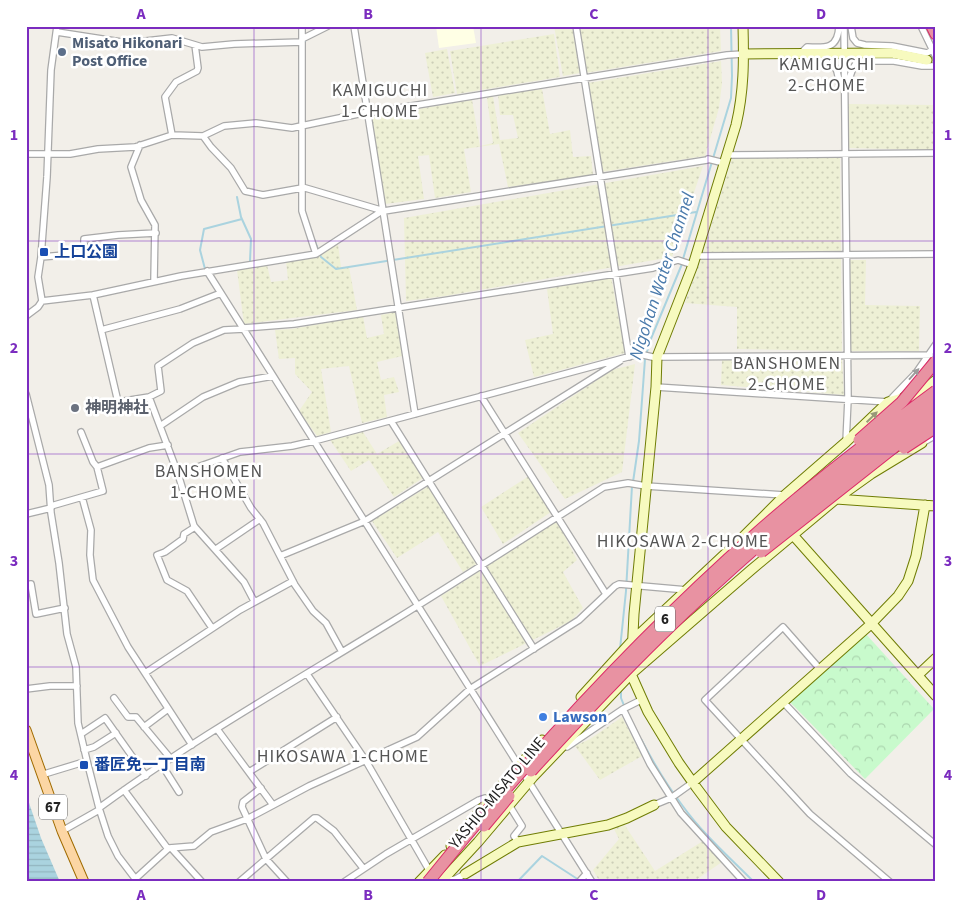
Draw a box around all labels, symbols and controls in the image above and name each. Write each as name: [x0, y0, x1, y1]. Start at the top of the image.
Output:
text: A: [135, 3, 146, 25]
text: B: [363, 3, 373, 25]
text: C: [589, 3, 599, 25]
text: D: [816, 3, 826, 25]
place label: Misato Hikonari Post Office: [72, 32, 183, 72]
marker: Misato Hikonari Post Office: [56, 46, 68, 58]
district label: KAMIGUCHI 2-CHOME: [779, 52, 875, 98]
district label: KAMIGUCHI 1-CHOME: [332, 78, 428, 124]
text: 1: [10, 124, 18, 146]
text: 1: [944, 124, 952, 146]
water label: Nigohan Water Channel: [623, 189, 701, 363]
place label: 上口公園: [54, 241, 118, 263]
marker: 上口公園: [38, 246, 50, 258]
text: 2: [10, 337, 18, 359]
text: 2: [944, 337, 952, 359]
district label: BANSHOMEN 2-CHOME: [733, 351, 841, 397]
one-way arrow: [908, 369, 920, 381]
place label: 神明神社: [85, 397, 149, 419]
marker: 神明神社: [69, 402, 81, 414]
one-way arrow: [866, 411, 878, 423]
district label: BANSHOMEN 1-CHOME: [155, 459, 263, 505]
district label: HIKOSAWA 2-CHOME: [597, 529, 769, 554]
text: 3: [10, 550, 18, 572]
text: 3: [944, 550, 952, 572]
road number: 6: [655, 606, 675, 632]
place label: Lawson: [553, 706, 607, 728]
marker: Lawson: [537, 711, 549, 723]
street label: YASHIO-MISATO LINE: [443, 732, 550, 854]
district label: HIKOSAWA 1-CHOME: [257, 744, 429, 769]
place label: 番匠免一丁目南: [94, 754, 206, 776]
marker: 番匠免一丁目南: [78, 759, 90, 771]
text: 4: [10, 764, 19, 786]
text: 4: [944, 764, 953, 786]
road number: 67: [39, 794, 67, 820]
text: A: [135, 884, 146, 906]
text: B: [363, 884, 373, 906]
text: C: [589, 884, 599, 906]
text: D: [816, 884, 826, 906]

